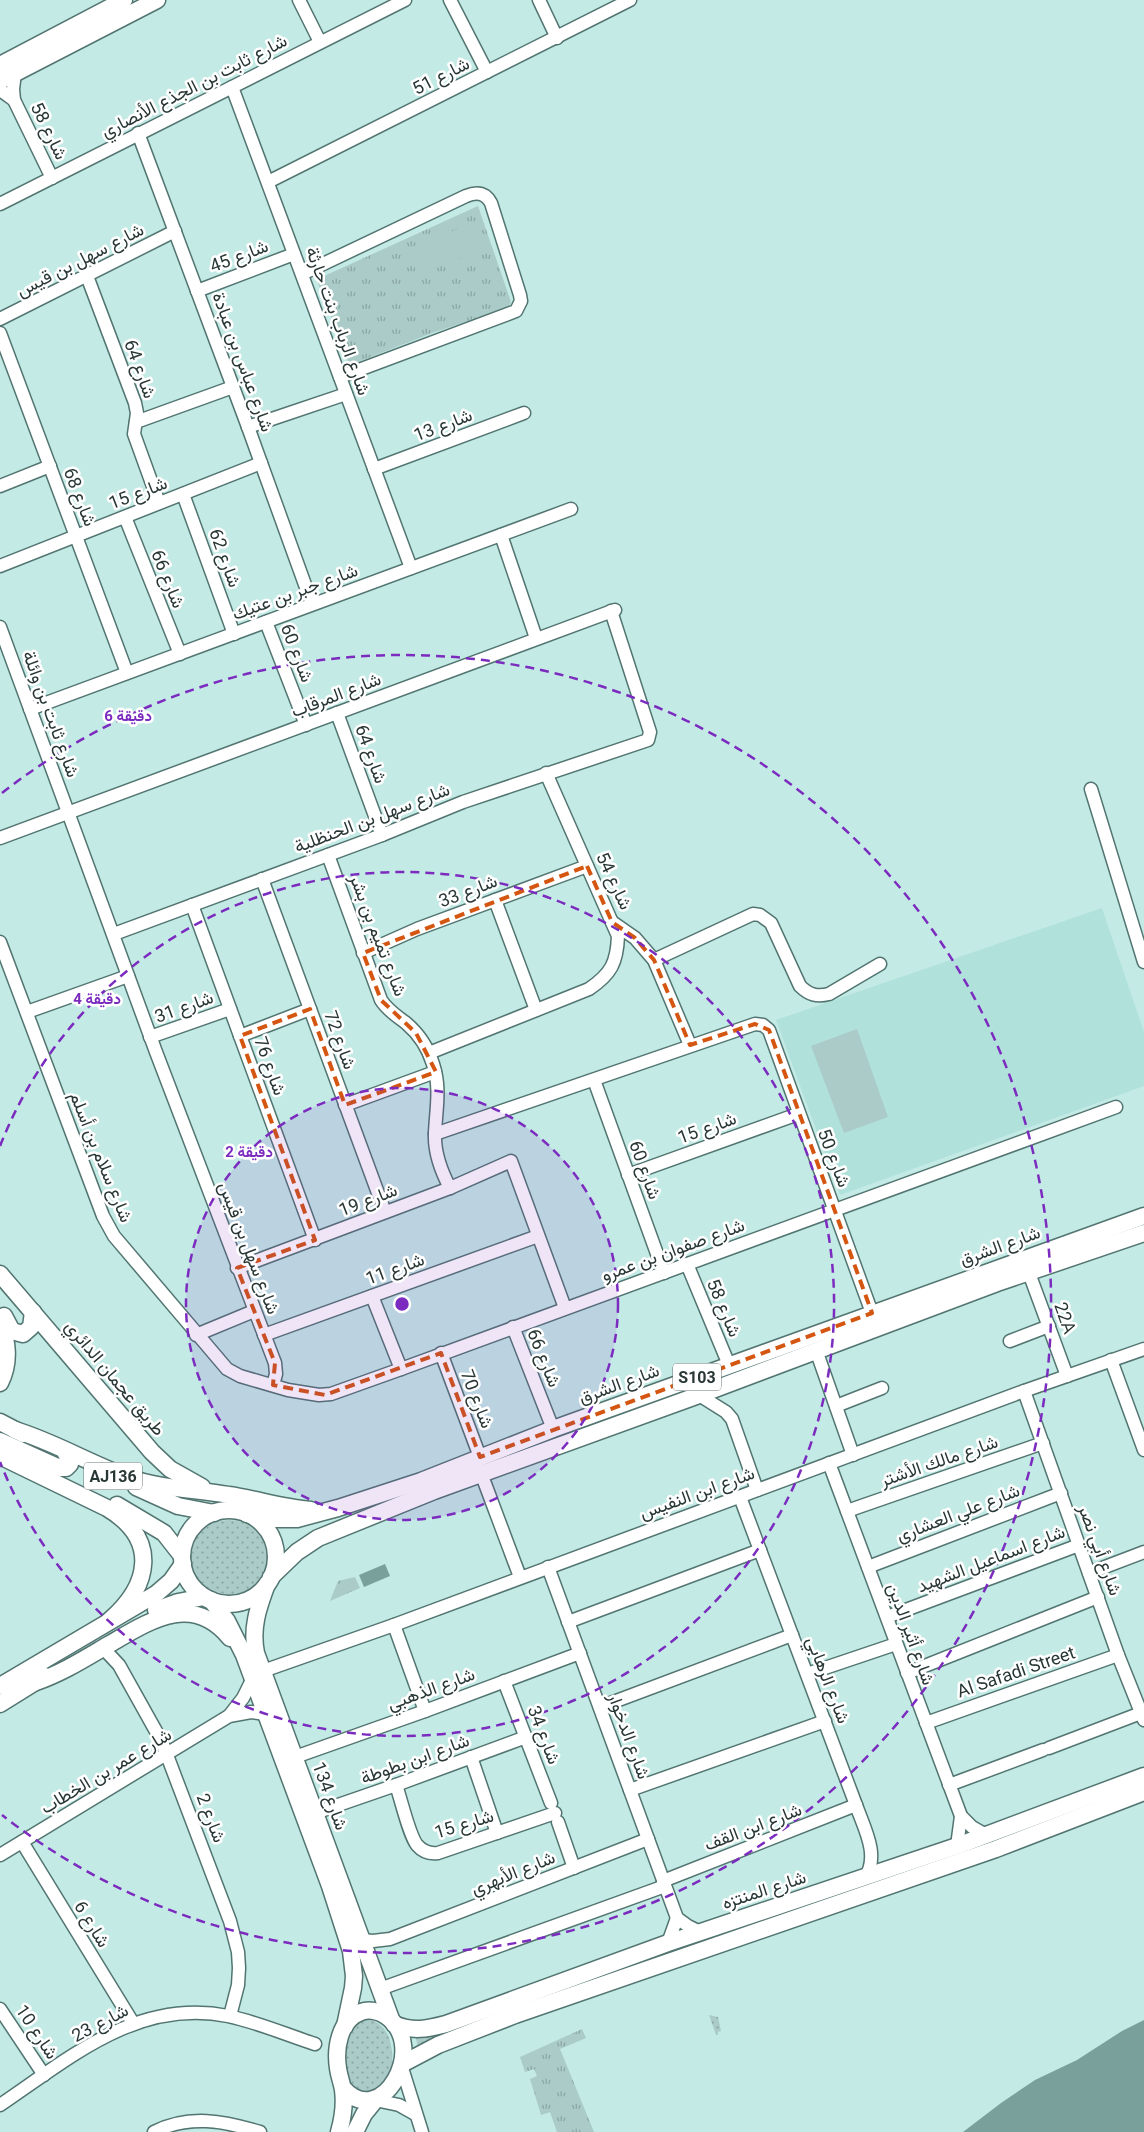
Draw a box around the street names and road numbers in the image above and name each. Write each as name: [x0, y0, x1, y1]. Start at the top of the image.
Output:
street label: شارع ثابت بن الجذع الأنصاري: [97, 29, 293, 146]
street label: شارع 51: [409, 52, 474, 101]
street label: شارع 58: [25, 99, 72, 164]
street label: شارع سهل بن قيس: [13, 218, 148, 302]
street label: شارع 45: [207, 235, 272, 278]
street label: شارع الرباب بنت حارثة: [300, 244, 375, 399]
street label: شارع عباس بن عبادة: [207, 289, 278, 435]
street label: شارع 64: [118, 337, 161, 402]
street label: شارع 13: [411, 404, 476, 447]
street label: شارع 68: [58, 465, 101, 530]
street label: شارع 15: [106, 472, 171, 515]
street label: شارع 62: [203, 526, 246, 591]
street label: شارع 66: [145, 547, 190, 612]
street label: شارع جبر بن عتيك: [229, 559, 361, 626]
street label: شارع 60: [275, 621, 318, 686]
street label: شارع ثابت بن وائلة: [17, 648, 84, 781]
street label: شارع المرقاب: [288, 668, 385, 723]
street label: شارع 64: [349, 722, 392, 787]
street label: شارع سهل بن الحنظلية: [291, 778, 453, 859]
street label: شارع 54: [590, 849, 637, 914]
street label: شارع تميم بن بشر: [343, 870, 411, 1000]
street label: شارع 33: [436, 870, 501, 913]
street label: شارع 31: [152, 986, 217, 1029]
street label: شارع 72: [318, 1008, 361, 1073]
street label: شارع 76: [248, 1034, 291, 1099]
street label: شارع سلام بن أسلم: [64, 1088, 137, 1226]
street label: شارع 15: [675, 1107, 740, 1150]
street label: شارع 50: [812, 1126, 855, 1191]
street label: شارع 60: [623, 1138, 666, 1203]
street label: شارع سهل بن قيس: [213, 1179, 284, 1318]
street label: شارع 19: [336, 1179, 401, 1222]
street label: شارع صفوان بن عمرو: [598, 1214, 748, 1287]
street label: شارع الشرق: [957, 1221, 1044, 1272]
street label: شارع 11: [363, 1248, 428, 1291]
street label: شارع 58: [701, 1276, 746, 1341]
street label: 22A: [1050, 1299, 1081, 1337]
street label: طريق عجمان الدائري: [57, 1316, 170, 1443]
street label: شارع 66: [521, 1326, 566, 1391]
street label: شارع الشرق: [576, 1359, 663, 1410]
road number: S103: [673, 1364, 721, 1390]
street label: شارع 70: [455, 1367, 498, 1432]
street label: شارع مالك الأشتر: [876, 1431, 1001, 1493]
road number: AJ136: [84, 1462, 142, 1490]
street label: شارع ابن النفيس: [636, 1462, 758, 1525]
street label: شارع علي العشاري: [893, 1479, 1024, 1550]
street label: شارع أبي نصر: [1069, 1500, 1127, 1600]
street label: شارع اسماعيل الشهيد: [914, 1521, 1068, 1598]
street label: شارع أثير الدين: [881, 1580, 940, 1688]
street label: شارع الرهابي: [798, 1633, 855, 1728]
street label: Al Safadi Street: [954, 1641, 1078, 1702]
street label: شارع الذهبي: [384, 1663, 479, 1719]
street label: شارع الدخوار: [602, 1689, 655, 1782]
street label: شارع 34: [522, 1703, 565, 1768]
street label: شارع عمر بن الخطاب: [37, 1723, 176, 1820]
street label: شارع ابن بطوطة: [358, 1729, 473, 1790]
street label: شارع 134: [307, 1759, 352, 1833]
street label: شارع 2: [191, 1790, 230, 1846]
street label: شارع ابن القف: [701, 1798, 805, 1857]
street label: شارع 15: [432, 1805, 497, 1844]
street label: شارع الأبهري: [468, 1846, 560, 1904]
street label: شارع المنتزه: [719, 1866, 809, 1915]
street label: شارع 6: [68, 1897, 115, 1952]
street label: شارع 23: [68, 1999, 133, 2048]
street label: شارع 10: [10, 2001, 63, 2064]

